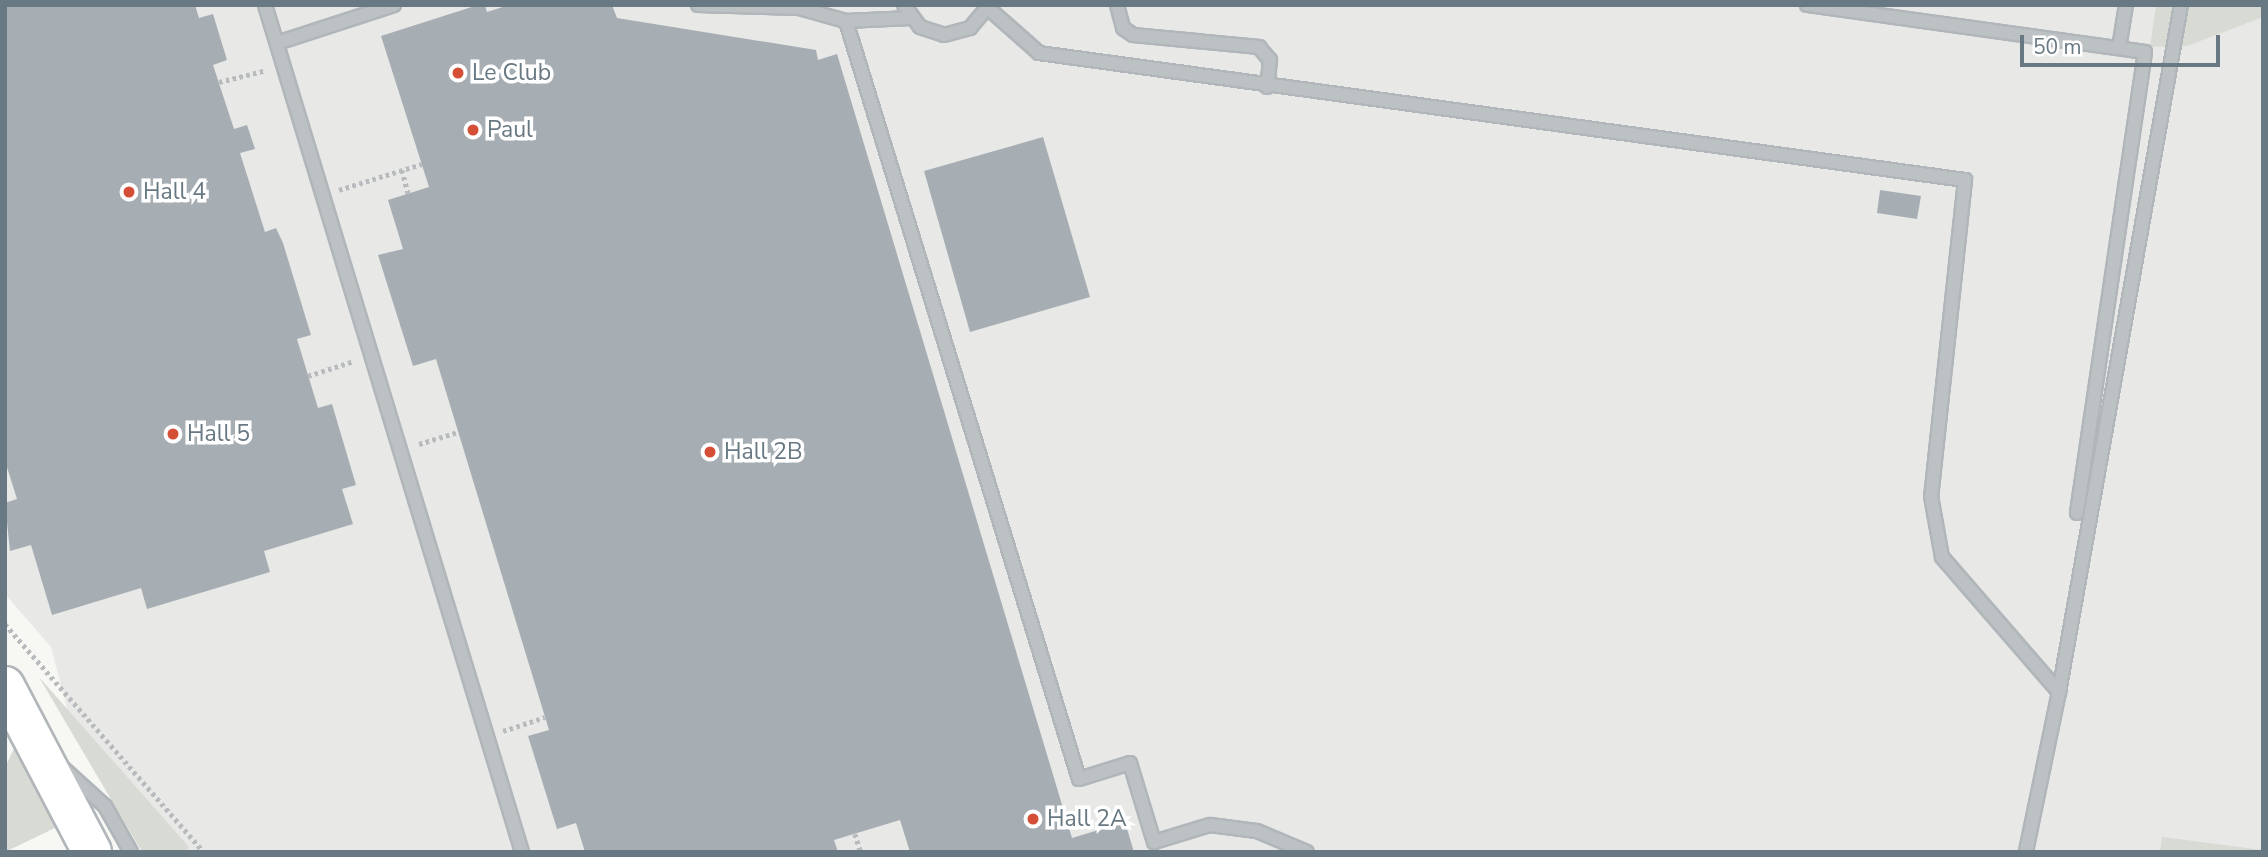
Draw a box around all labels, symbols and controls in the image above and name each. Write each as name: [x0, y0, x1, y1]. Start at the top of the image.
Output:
scale bar: [2023, 21, 2222, 65]
text: 50 m: [2033, 33, 2082, 61]
place label: Le Club: [472, 59, 551, 87]
marker: Le Club: [450, 65, 466, 81]
place label: Paul: [487, 116, 533, 144]
marker: Paul: [465, 122, 481, 138]
place label: Hall 4: [143, 178, 206, 206]
marker: Hall 4: [121, 184, 137, 200]
place label: Hall 5: [187, 420, 250, 448]
marker: Hall 5: [165, 426, 181, 442]
place label: Hall 2B: [724, 438, 803, 466]
marker: Hall 2B: [702, 444, 718, 460]
place label: Hall 2A: [1047, 805, 1127, 833]
marker: Hall 2A: [1025, 811, 1041, 827]

